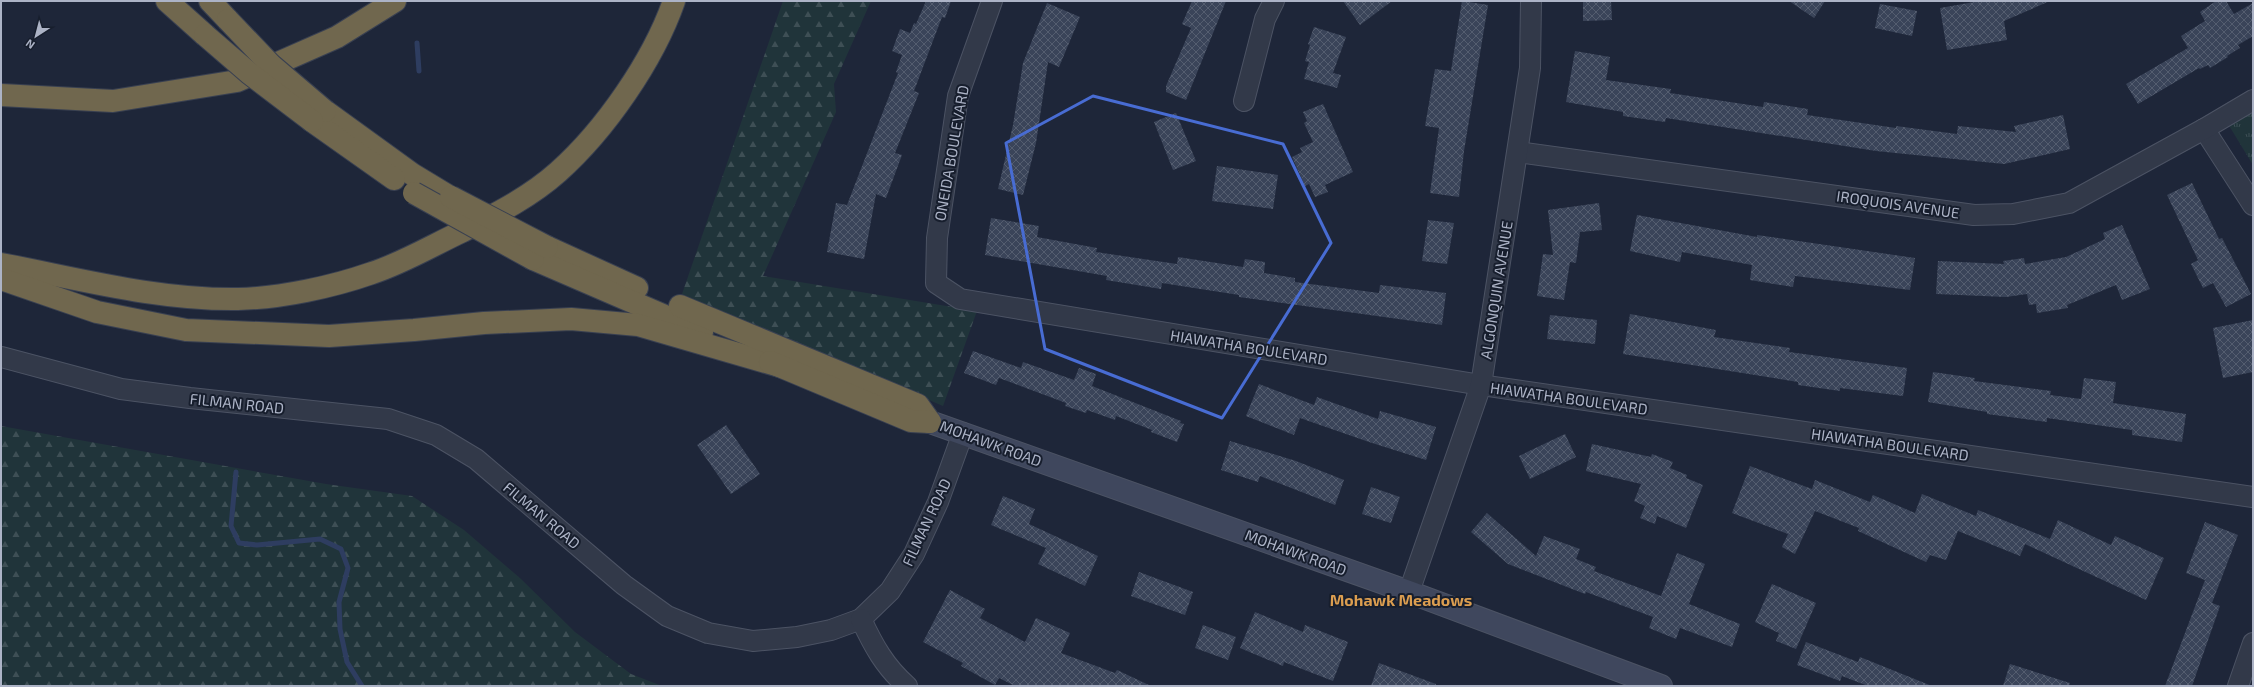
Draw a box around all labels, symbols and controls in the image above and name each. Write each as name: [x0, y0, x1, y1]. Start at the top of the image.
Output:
north arrow: [16, 16, 56, 56]
text: N: [23, 37, 37, 52]
street label: ONEIDA BOULEVARD: [930, 84, 972, 222]
street label: IROQUOIS AVENUE: [1835, 186, 1961, 223]
street label: ALGONQUIN AVENUE: [1476, 220, 1517, 361]
street label: HIAWATHA BOULEVARD: [1169, 326, 1329, 368]
street label: HIAWATHA BOULEVARD: [1489, 378, 1649, 418]
street label: FILMAN ROAD: [189, 389, 285, 417]
street label: MOHAWK ROAD: [938, 416, 1044, 470]
street label: HIAWATHA BOULEVARD: [1810, 424, 1970, 464]
street label: FILMAN ROAD: [898, 475, 954, 569]
street label: FILMAN ROAD: [500, 478, 584, 552]
street label: MOHAWK ROAD: [1243, 525, 1349, 579]
district label: Mohawk Meadows: [1330, 590, 1472, 609]

